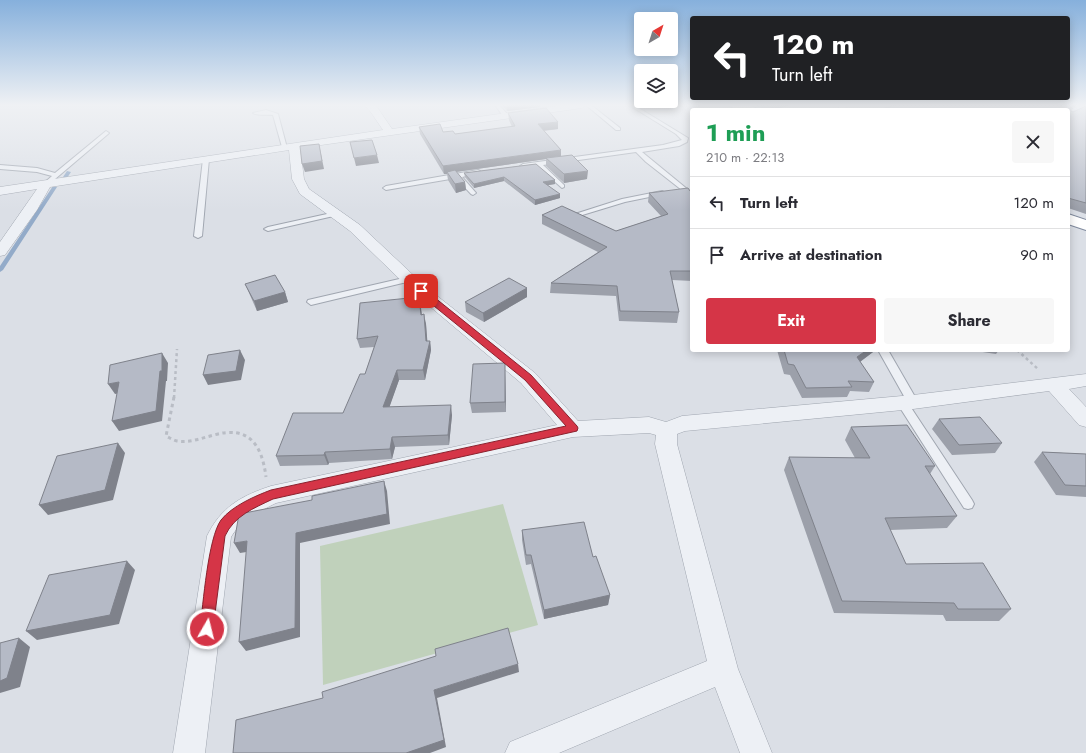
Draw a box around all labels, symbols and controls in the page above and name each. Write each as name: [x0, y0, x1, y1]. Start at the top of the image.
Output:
north arrow: [634, 12, 678, 56]
map controls: [634, 12, 678, 108]
text: 120 m: [772, 24, 855, 65]
icon: left: [706, 32, 758, 84]
text: Turn left: [772, 62, 832, 88]
button: layers: [634, 64, 678, 108]
text: 1 min: [706, 115, 766, 150]
button: close: [1012, 121, 1054, 163]
text: 210 m · 22:13: [706, 148, 784, 167]
icon: left: [706, 192, 728, 214]
text: Turn left: [740, 192, 798, 214]
text: 120 m: [1014, 192, 1054, 214]
icon: arrive: [706, 244, 728, 266]
text: Arrive at destination: [740, 244, 882, 266]
text: 90 m: [1020, 244, 1054, 266]
pin: [404, 274, 438, 308]
icon: arrive: [410, 280, 432, 302]
button: Exit: [706, 298, 876, 344]
button: Share: [884, 298, 1054, 344]
position arrow: [186, 608, 228, 650]

